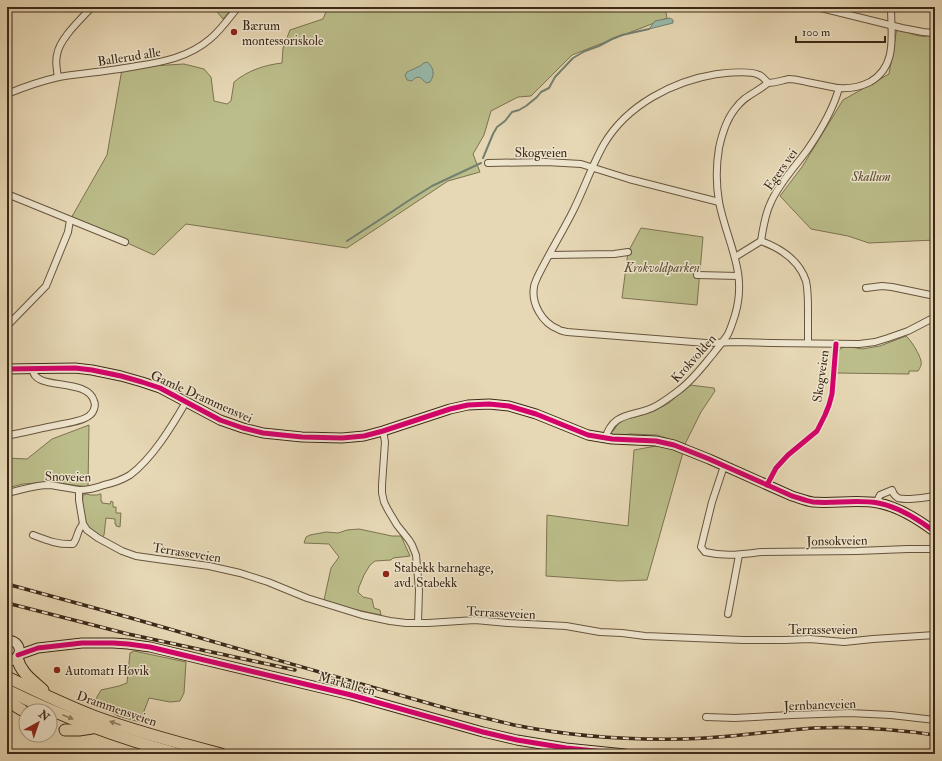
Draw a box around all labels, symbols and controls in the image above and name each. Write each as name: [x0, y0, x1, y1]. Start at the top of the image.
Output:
place label: Bærum montessoriskole: [242, 18, 324, 49]
scale bar: [796, 18, 885, 44]
text: 100 m: [802, 25, 831, 40]
marker: Bærum montessoriskole: [229, 27, 239, 37]
street label: Ballerud alle: [96, 44, 163, 70]
street label: Skogveien: [515, 145, 568, 161]
street label: Egers vei: [761, 145, 801, 194]
park label: Skallum: [850, 169, 891, 185]
park label: Krokvoldparken: [623, 260, 700, 276]
street label: Krokvolden: [668, 331, 720, 386]
street label: Skogveien: [809, 349, 833, 403]
street label: Gamle Drammensvei: [148, 367, 255, 427]
street label: Snoveien: [45, 469, 92, 485]
street label: Jonsokveien: [805, 532, 868, 550]
street label: Terrasseveien: [151, 540, 223, 566]
place label: Stabekk barnehage, avd. Stabekk: [394, 560, 494, 591]
marker: Stabekk barnehage, avd. Stabekk: [381, 569, 391, 579]
street label: Terrasseveien: [466, 603, 536, 623]
street label: Terrasseveien: [788, 622, 858, 638]
place label: Automat1 Høvik: [64, 663, 150, 679]
marker: Automat1 Høvik: [52, 665, 62, 675]
street label: Markalleen: [317, 669, 377, 699]
street label: Drammensveien: [74, 688, 159, 730]
street label: Jernbaneveien: [783, 696, 857, 714]
north arrow: [18, 703, 58, 743]
text: N: [35, 707, 53, 725]
one-way arrow: [63, 714, 74, 720]
one-way arrow: [108, 720, 120, 726]

